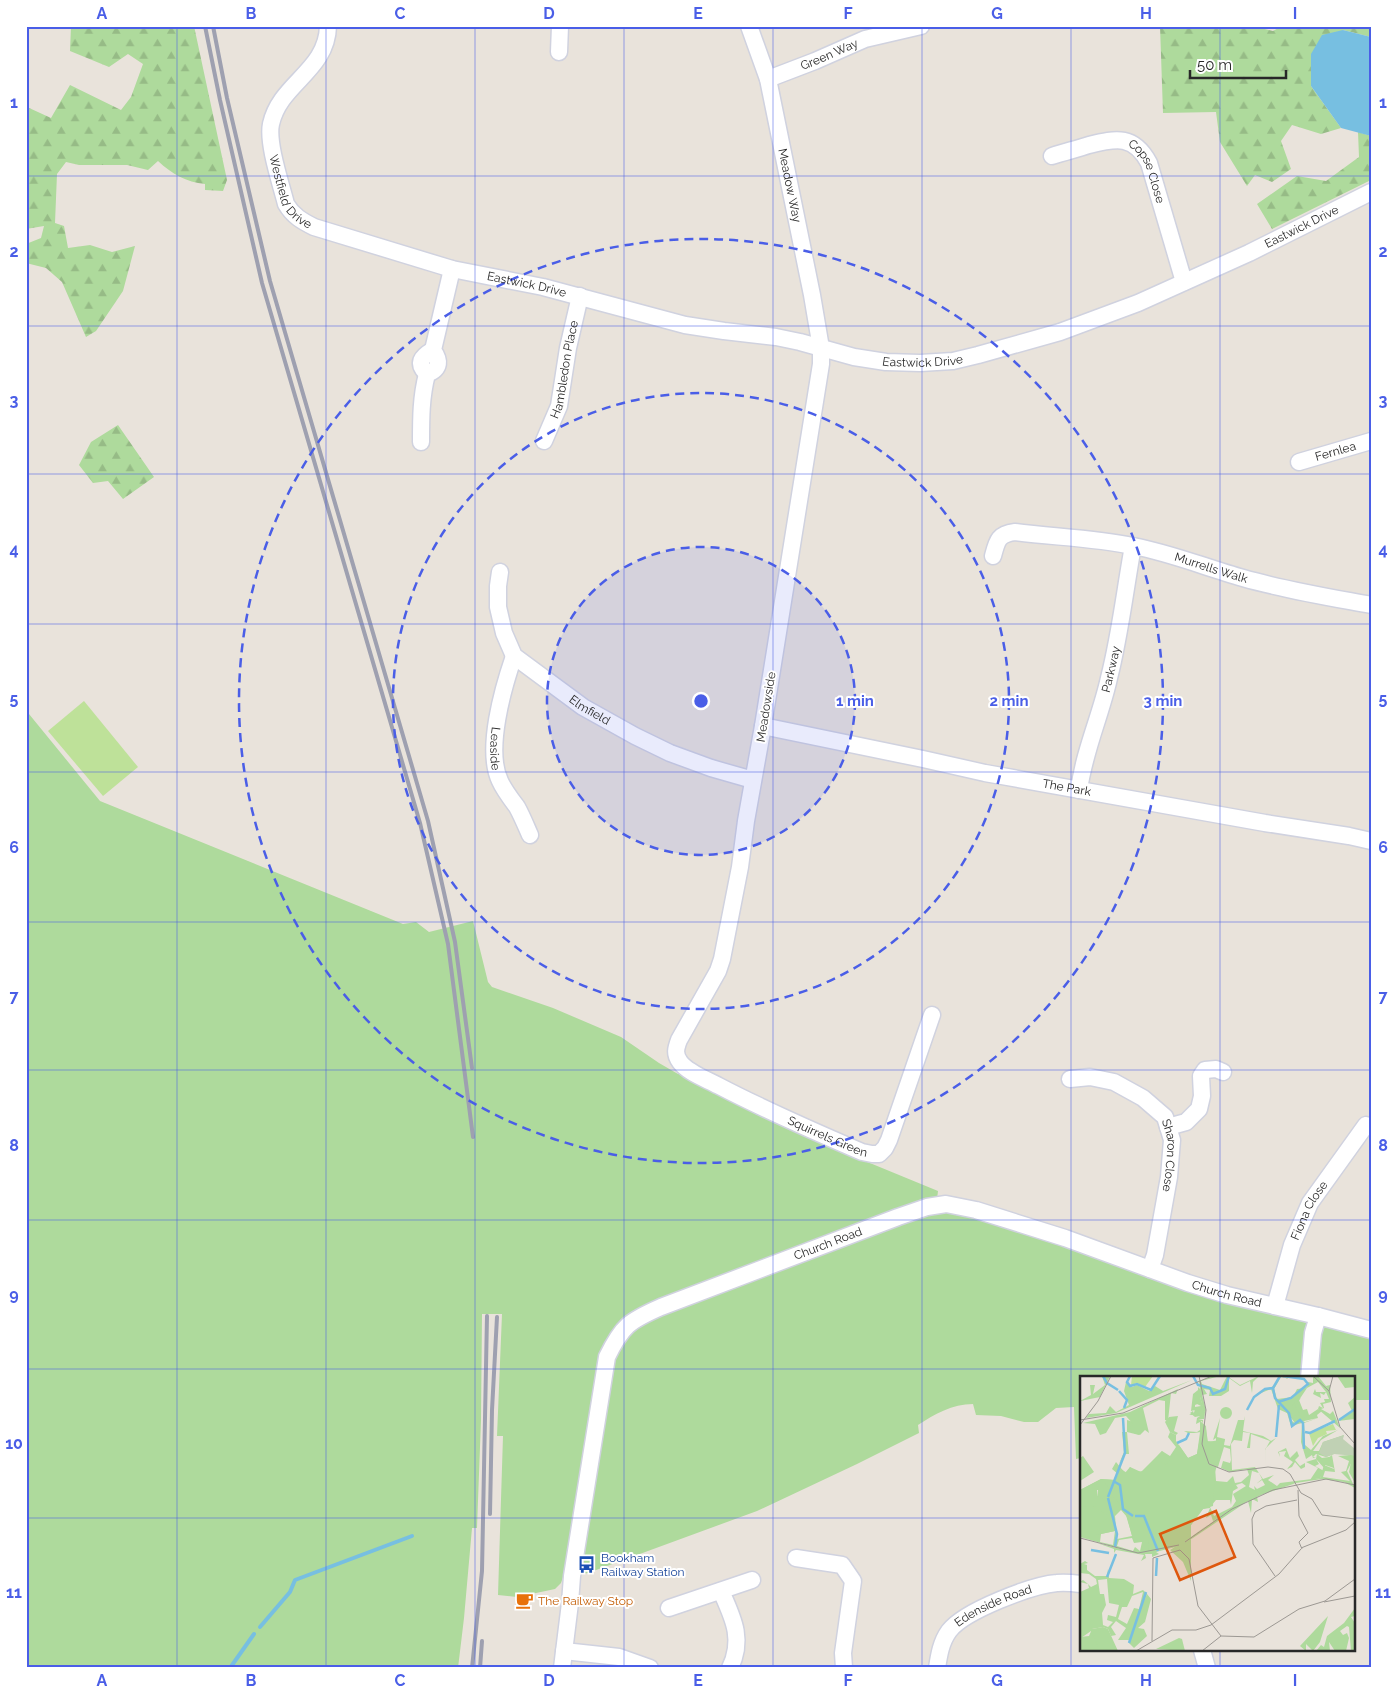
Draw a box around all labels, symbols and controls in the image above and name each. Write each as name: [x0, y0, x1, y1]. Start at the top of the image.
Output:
text: A: [97, 4, 108, 23]
text: B: [246, 4, 257, 23]
text: C: [395, 4, 406, 23]
text: D: [543, 4, 555, 23]
text: E: [693, 4, 703, 23]
text: F: [843, 4, 853, 23]
text: G: [991, 4, 1003, 23]
text: H: [1140, 4, 1152, 23]
text: I: [1293, 4, 1297, 23]
street label: Green Way: [799, 36, 861, 73]
scale bar: [1190, 48, 1286, 80]
text: 50 m: [1197, 56, 1232, 74]
text: 1: [10, 93, 18, 112]
text: 1: [1379, 93, 1387, 112]
street label: Copse Close: [1126, 136, 1167, 205]
street label: Meadow Way: [775, 147, 804, 224]
street label: Westfield Drive: [266, 153, 314, 232]
street label: Eastwick Drive: [1262, 202, 1341, 251]
text: 2: [9, 242, 19, 261]
text: 2: [1378, 242, 1388, 261]
street label: Eastwick Drive: [486, 269, 568, 300]
street label: Hambledon Place: [547, 319, 581, 421]
street label: Eastwick Drive: [881, 352, 964, 370]
text: 3: [10, 391, 19, 410]
text: 3: [1379, 391, 1388, 410]
street label: Fernlea: [1313, 439, 1358, 464]
text: 4: [9, 540, 19, 559]
text: 4: [1378, 540, 1388, 559]
street label: Murrells Walk: [1173, 550, 1250, 586]
street label: Parkway: [1099, 644, 1123, 694]
street label: Meadowside: [754, 671, 778, 743]
text: 5: [10, 689, 19, 708]
text: 5: [1379, 689, 1388, 708]
street label: Elmfield: [566, 692, 613, 728]
centre of rings: [692, 692, 710, 710]
text: 1 min: [836, 692, 874, 710]
text: 2 min: [990, 692, 1028, 710]
text: 3 min: [1144, 692, 1182, 710]
street label: Leaside: [487, 726, 503, 771]
street label: The Park: [1041, 776, 1093, 799]
text: 6: [9, 838, 19, 857]
text: 6: [1378, 838, 1388, 857]
text: 7: [10, 987, 19, 1006]
text: 7: [1379, 987, 1388, 1006]
street label: Squirrels Green: [785, 1113, 868, 1160]
street label: Sharon Close: [1159, 1117, 1179, 1193]
text: 8: [9, 1136, 19, 1155]
text: 8: [1378, 1136, 1388, 1155]
street label: Fiona Close: [1288, 1178, 1331, 1242]
street label: Church Road: [792, 1224, 864, 1263]
street label: Church Road: [1190, 1278, 1263, 1310]
text: 9: [9, 1285, 19, 1304]
text: 9: [1378, 1285, 1388, 1304]
inset map: [1080, 1376, 1354, 1652]
text: 10: [5, 1434, 23, 1453]
text: 10: [1374, 1434, 1392, 1453]
place label: Bookham Railway Station: [601, 1551, 685, 1579]
bus stop icon: Bookham Railway Station: [577, 1555, 597, 1575]
street label: Edenside Road: [952, 1582, 1034, 1630]
text: 11: [6, 1583, 22, 1602]
text: 11: [1375, 1583, 1391, 1602]
cafe icon: The Railway Stop: [514, 1591, 534, 1611]
place label: The Railway Stop: [538, 1594, 633, 1608]
text: A: [97, 1671, 108, 1690]
text: B: [246, 1671, 257, 1690]
text: C: [395, 1671, 406, 1690]
text: D: [543, 1671, 555, 1690]
text: E: [693, 1671, 703, 1690]
text: F: [843, 1671, 853, 1690]
text: G: [991, 1671, 1003, 1690]
text: H: [1140, 1671, 1152, 1690]
text: I: [1293, 1671, 1297, 1690]

